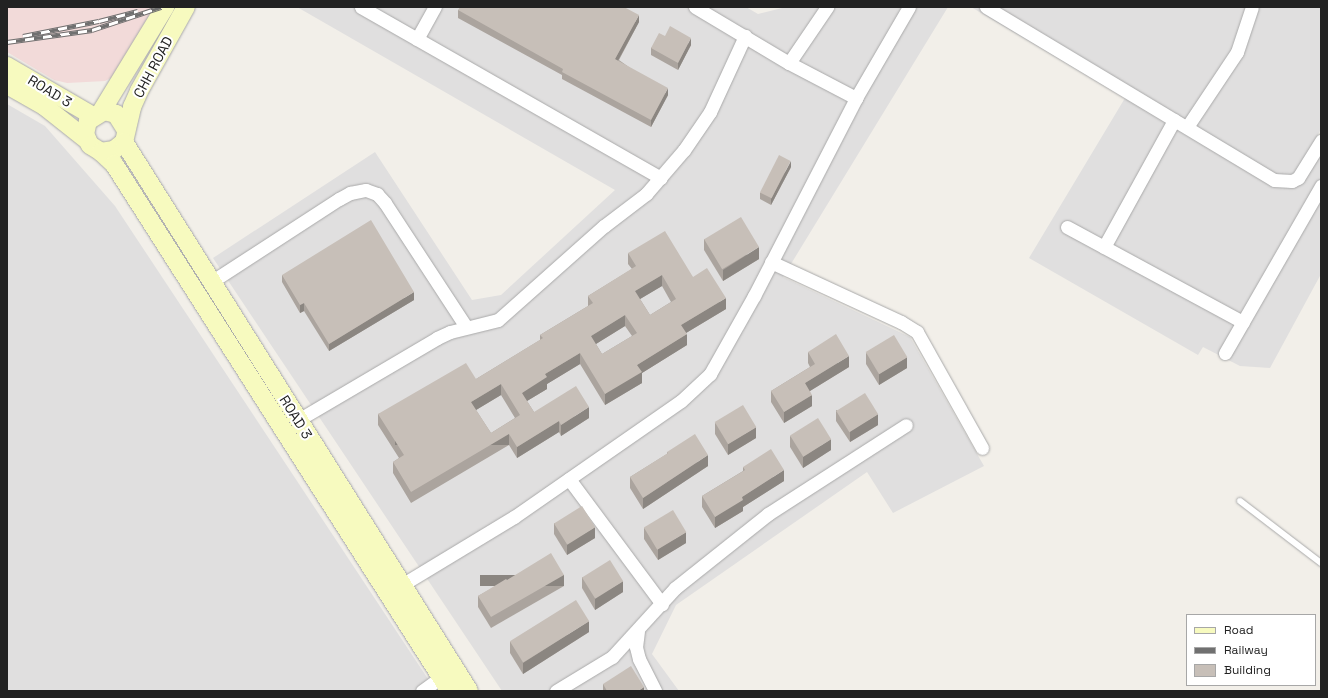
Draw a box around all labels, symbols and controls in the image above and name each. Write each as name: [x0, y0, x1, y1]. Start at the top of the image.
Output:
street label: CHH ROAD: [130, 33, 176, 101]
street label: ROAD 3: [25, 71, 75, 111]
street label: ROAD 3: [276, 392, 316, 442]
legend: [1186, 614, 1316, 686]
text: Road: [1224, 622, 1253, 638]
text: Railway: [1224, 642, 1268, 658]
text: Building: [1224, 662, 1271, 678]

